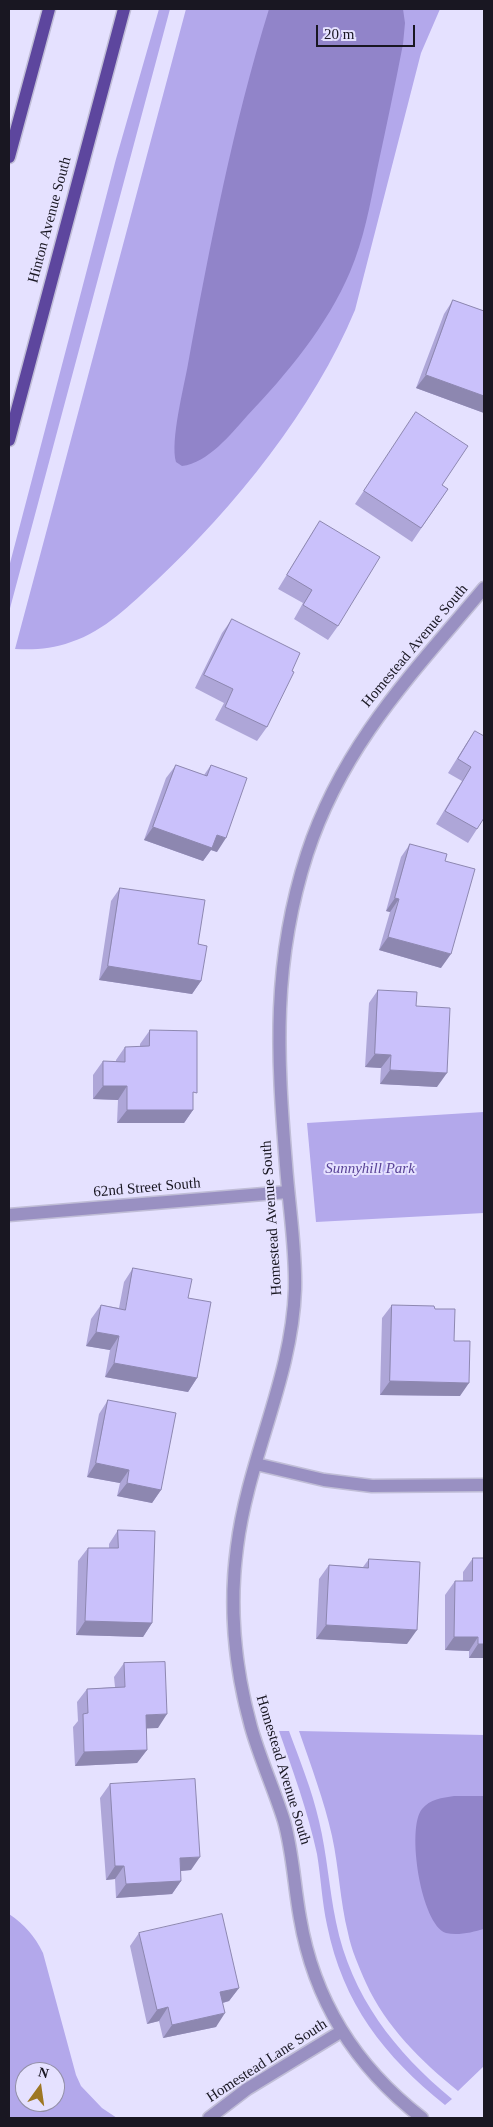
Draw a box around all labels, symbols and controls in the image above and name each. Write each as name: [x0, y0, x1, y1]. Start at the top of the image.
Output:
scale bar: [318, 15, 417, 47]
text: 20 m: [324, 26, 354, 42]
street label: Hinton Avenue South: [25, 155, 75, 285]
street label: Homestead Avenue South: [358, 581, 472, 711]
street label: Homestead Avenue South: [258, 1140, 286, 1296]
park label: Sunnyhill Park: [325, 1160, 415, 1178]
street label: 62nd Street South: [93, 1174, 201, 1202]
street label: Homestead Avenue South: [252, 1693, 314, 1847]
street label: Homestead Lane South: [203, 2015, 331, 2107]
north arrow: [15, 2062, 65, 2112]
text: N: [37, 2064, 50, 2081]

